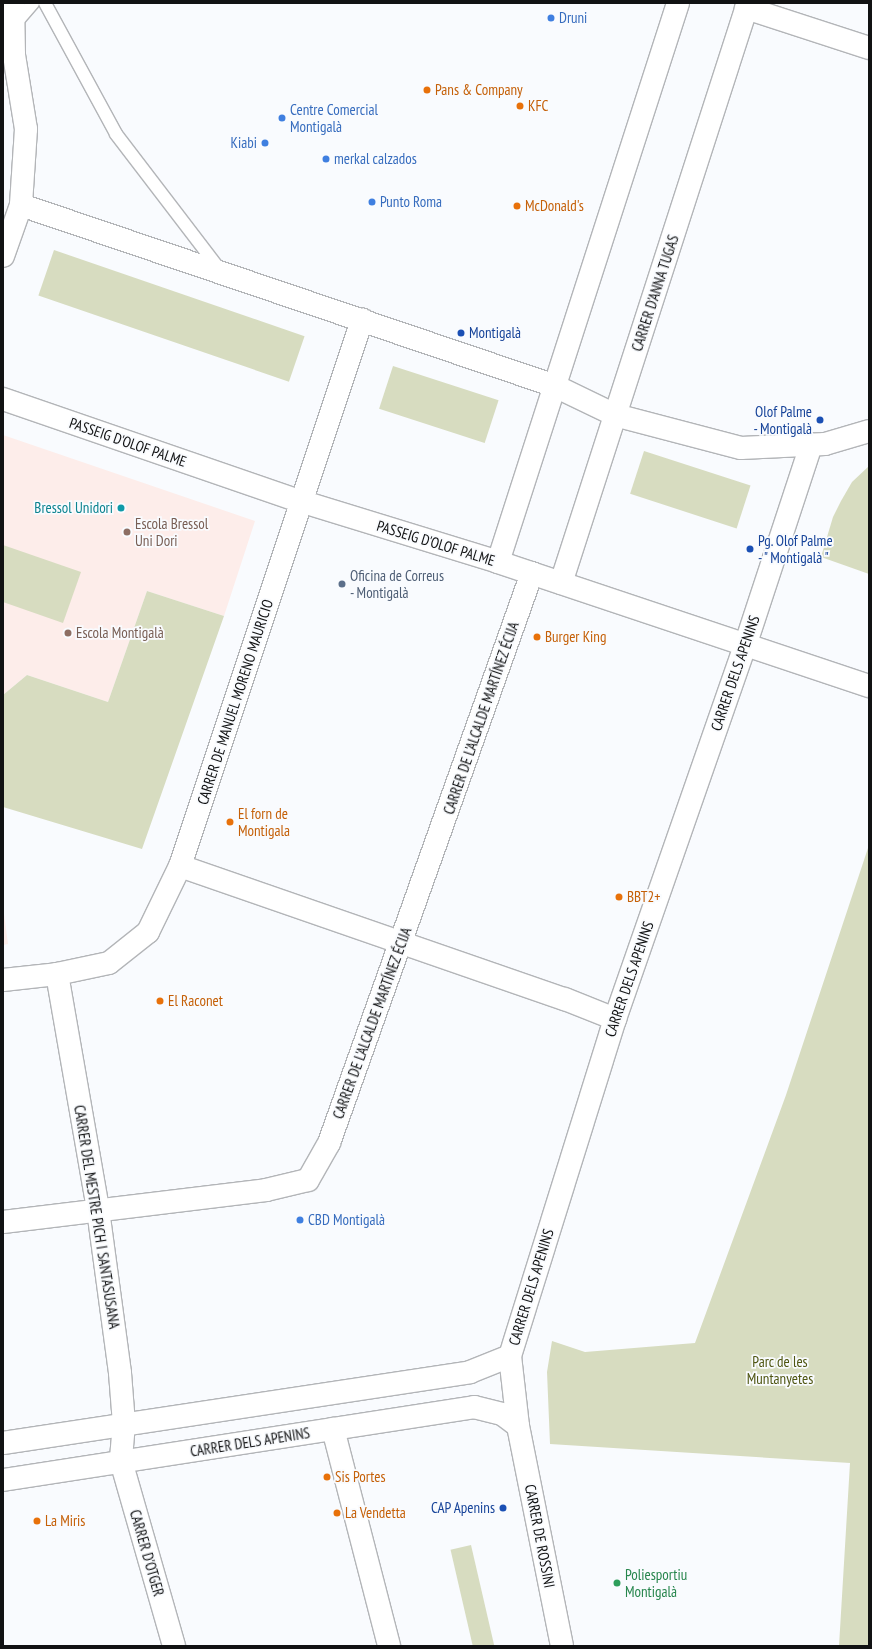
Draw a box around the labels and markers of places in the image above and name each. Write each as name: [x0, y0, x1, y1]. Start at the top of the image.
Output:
place label: Druni: [559, 9, 587, 27]
marker: Druni: [546, 13, 556, 23]
place label: Pans & Company: [435, 81, 523, 99]
marker: Pans & Company: [422, 85, 432, 95]
place label: KFC: [528, 97, 548, 115]
place label: Centre Comercial Montigalà: [290, 100, 378, 135]
marker: KFC: [515, 101, 525, 111]
marker: Centre Comercial Montigalà: [277, 113, 287, 123]
place label: Kiabi: [231, 134, 257, 152]
marker: Kiabi: [260, 138, 270, 148]
place label: merkal calzados: [334, 150, 417, 168]
marker: merkal calzados: [321, 154, 331, 164]
place label: Punto Roma: [380, 193, 442, 211]
marker: Punto Roma: [367, 197, 377, 207]
place label: McDonald's: [525, 197, 584, 215]
marker: McDonald's: [512, 201, 522, 211]
place label: Montigalà: [469, 324, 521, 342]
marker: Montigalà: [456, 328, 466, 338]
place label: Olof Palme - Montigalà: [752, 402, 812, 437]
marker: Olof Palme - Montigalà: [815, 415, 825, 425]
place label: Bressol Unidori: [34, 499, 113, 517]
marker: Bressol Unidori: [116, 503, 126, 513]
place label: Escola Bressol Uni Dori: [135, 514, 208, 549]
marker: Escola Bressol Uni Dori: [122, 527, 132, 537]
place label: Pg. Olof Palme - " Montigalà ": [758, 531, 834, 566]
marker: Pg. Olof Palme - " Montigalà ": [745, 544, 755, 554]
place label: Oficina de Correus - Montigalà: [350, 566, 444, 601]
marker: Oficina de Correus - Montigalà: [337, 579, 347, 589]
place label: Escola Montigalà: [76, 624, 164, 642]
marker: Escola Montigalà: [63, 628, 73, 638]
place label: Burger King: [545, 628, 606, 646]
marker: Burger King: [532, 632, 542, 642]
place label: El forn de Montigala: [238, 804, 290, 839]
marker: El forn de Montigala: [225, 817, 235, 827]
place label: BBT2+: [627, 888, 660, 906]
marker: BBT2+: [614, 892, 624, 902]
place label: El Raconet: [168, 992, 223, 1010]
marker: El Raconet: [155, 996, 165, 1006]
place label: CBD Montigalà: [308, 1211, 385, 1229]
marker: CBD Montigalà: [295, 1215, 305, 1225]
place label: Sis Portes: [335, 1468, 385, 1486]
marker: Sis Portes: [322, 1472, 332, 1482]
place label: CAP Apenins: [430, 1499, 495, 1517]
marker: CAP Apenins: [498, 1503, 508, 1513]
place label: La Vendetta: [345, 1504, 406, 1522]
marker: La Vendetta: [332, 1508, 342, 1518]
place label: La Miris: [45, 1512, 85, 1530]
marker: La Miris: [32, 1516, 42, 1526]
place label: Poliesportiu Montigalà: [625, 1565, 687, 1600]
marker: Poliesportiu Montigalà: [612, 1578, 622, 1588]

